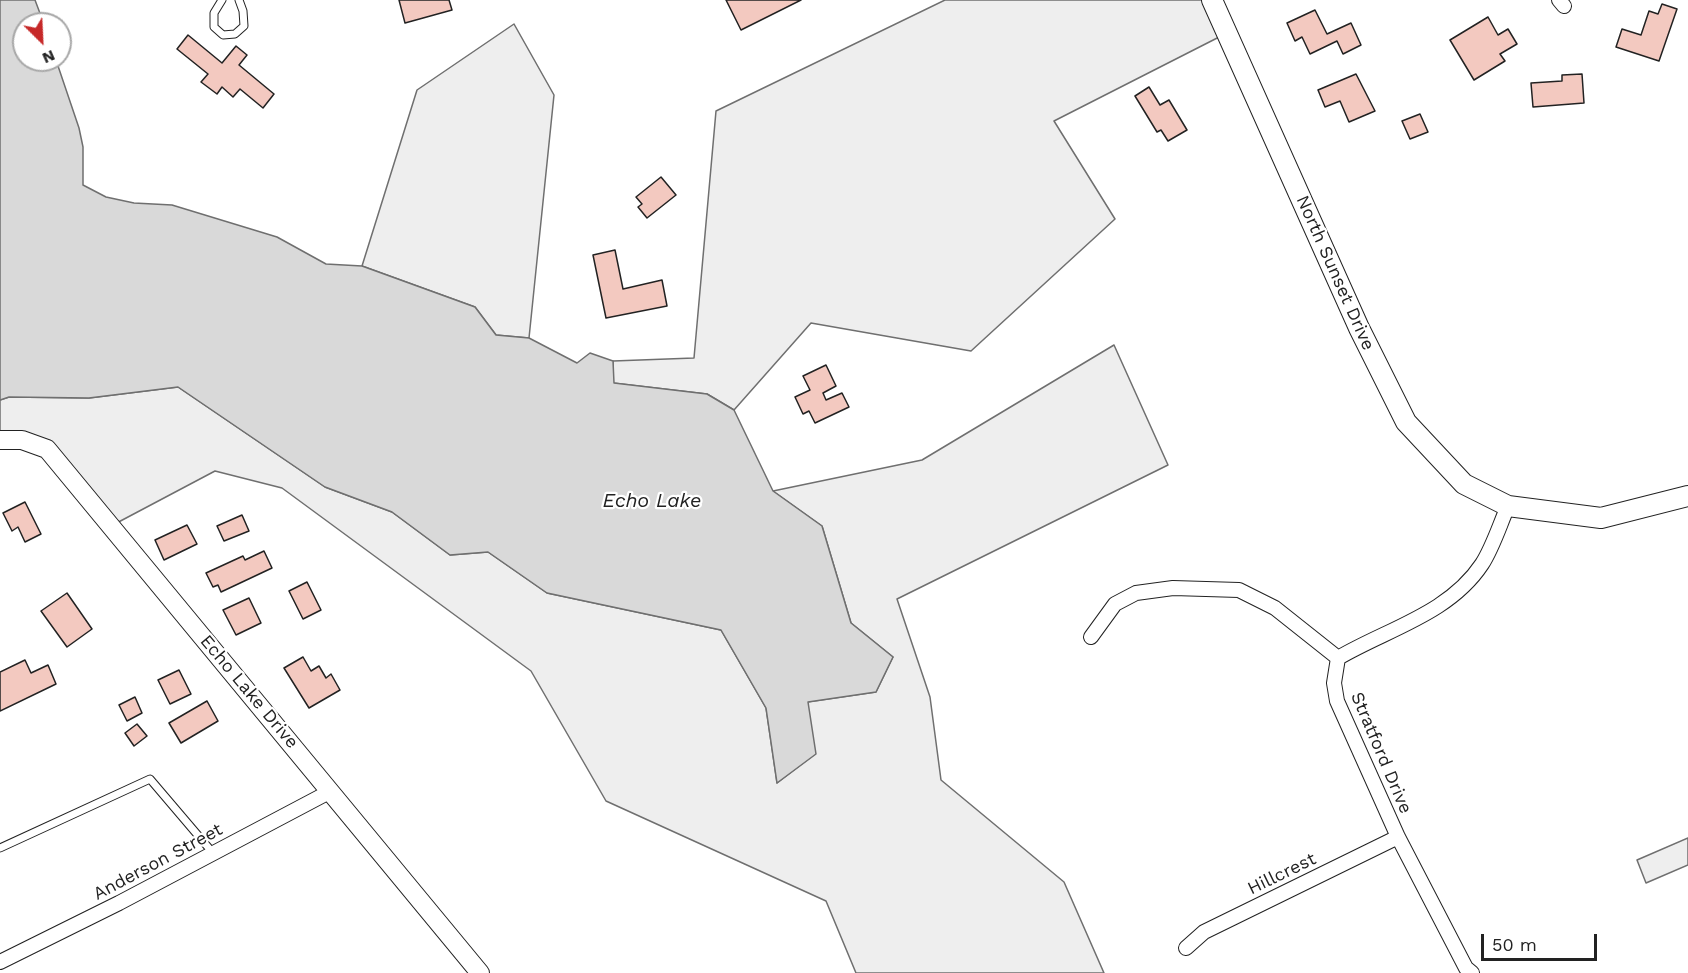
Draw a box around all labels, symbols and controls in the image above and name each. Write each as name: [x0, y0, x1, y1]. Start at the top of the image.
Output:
north arrow: [12, 12, 72, 72]
text: N: [39, 46, 58, 68]
street label: North Sunset Drive: [1291, 192, 1379, 354]
water label: Echo Lake: [603, 489, 701, 513]
street label: Echo Lake Drive: [195, 631, 303, 753]
street label: Stratford Drive: [1346, 689, 1416, 817]
street label: Anderson Street: [90, 819, 226, 905]
street label: Hillcrest: [1244, 848, 1320, 900]
scale bar: [1484, 922, 1600, 960]
text: 50 m: [1492, 934, 1537, 955]

